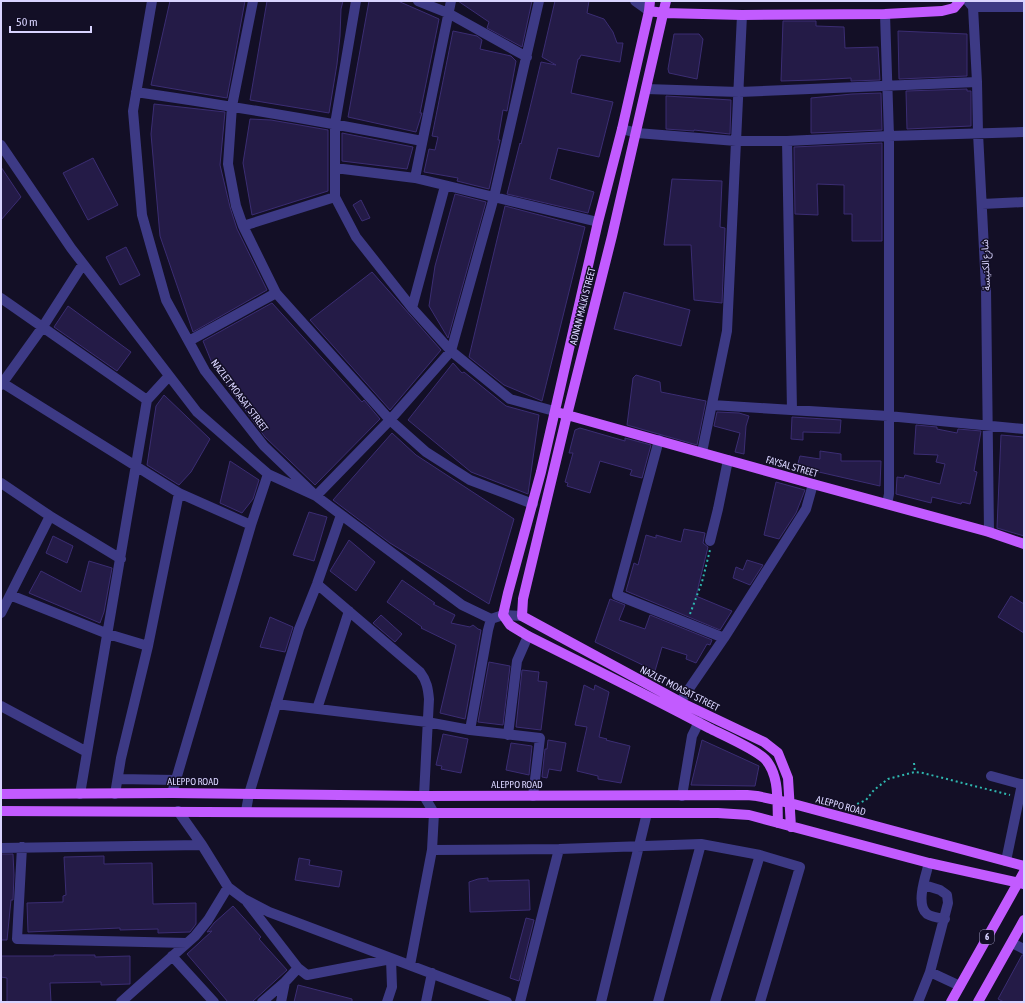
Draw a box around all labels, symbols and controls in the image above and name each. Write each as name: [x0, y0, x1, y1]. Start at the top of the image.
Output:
scale bar: [10, 8, 91, 34]
text: 50 m: [16, 15, 38, 29]
street label: شارع الكنيسة: [979, 239, 994, 291]
street label: ADNAN MALKI STREET: [568, 266, 598, 346]
street label: NAZLET MOASAT STREET: [209, 357, 271, 434]
street label: FAYSAL STREET: [765, 454, 820, 479]
street label: NAZLET MOASAT STREET: [638, 664, 722, 714]
street label: ALEPPO ROAD: [167, 776, 219, 787]
street label: ALEPPO ROAD: [491, 779, 543, 790]
street label: ALEPPO ROAD: [815, 794, 867, 818]
road number: 6: [980, 930, 994, 944]

